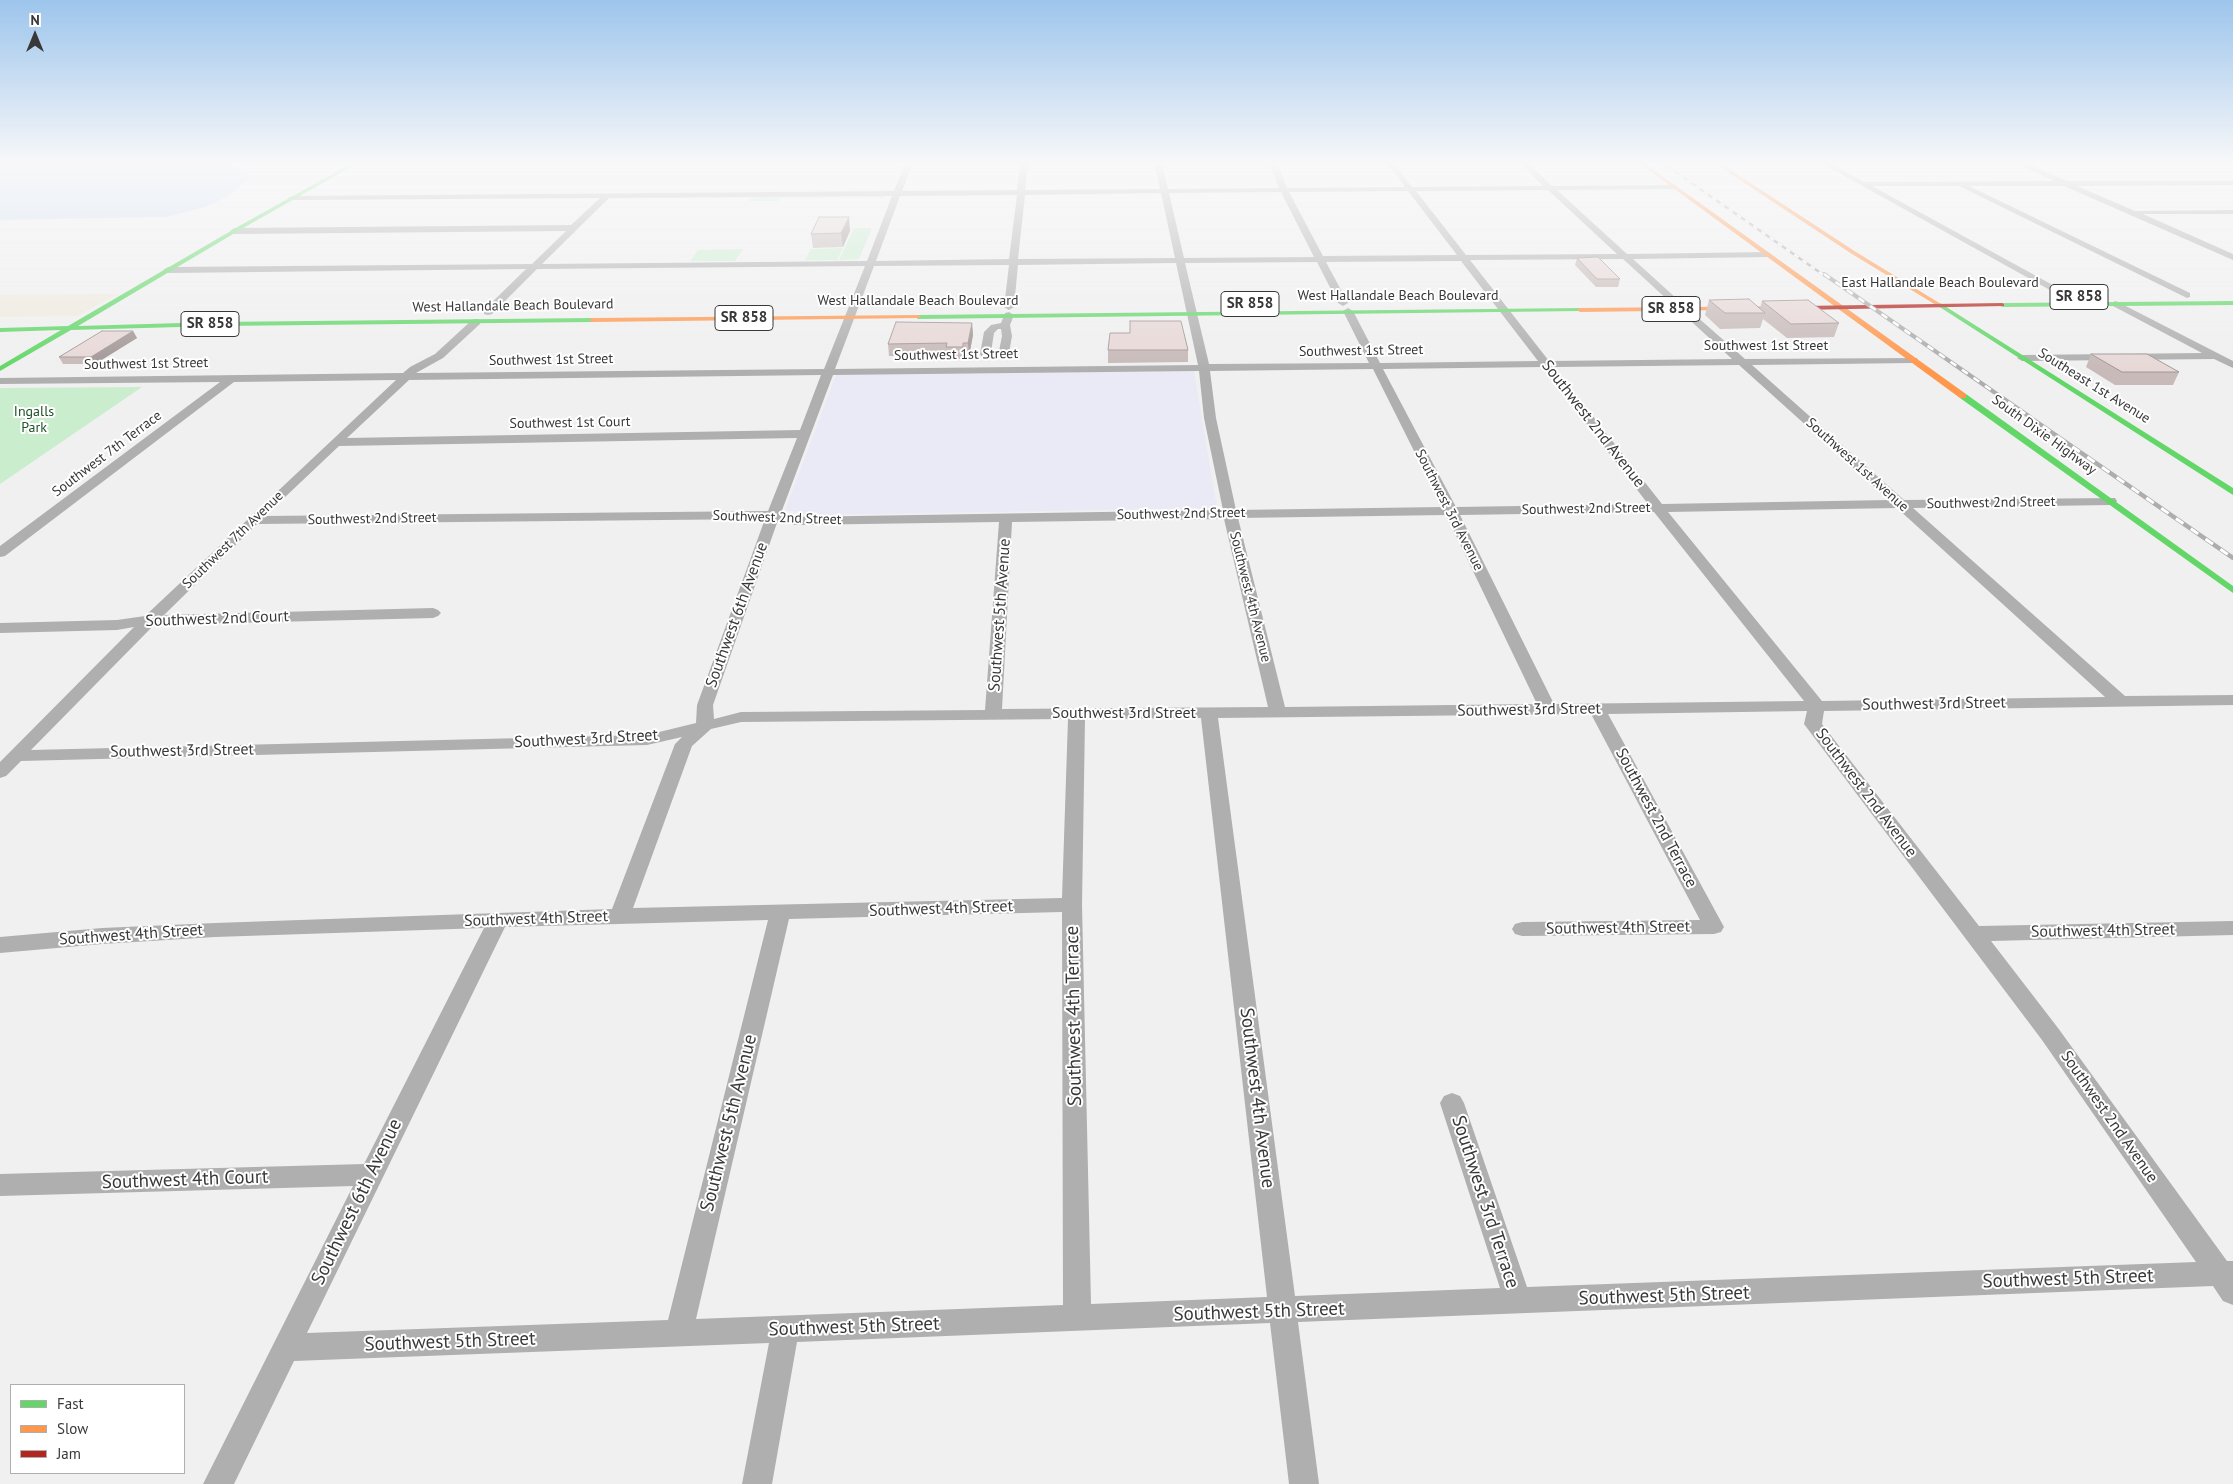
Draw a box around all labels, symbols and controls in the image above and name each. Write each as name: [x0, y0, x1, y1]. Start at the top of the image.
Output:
north arrow: [10, 10, 60, 60]
text: N: [30, 11, 40, 29]
street label: East Hallandale Beach Boulevard: [1841, 275, 2039, 291]
road number: SR 858: [2050, 284, 2108, 310]
street label: West Hallandale Beach Boulevard: [1297, 288, 1499, 304]
road number: SR 858: [1221, 292, 1279, 316]
street label: West Hallandale Beach Boulevard: [817, 293, 1019, 309]
street label: West Hallandale Beach Boulevard: [412, 296, 614, 316]
road number: SR 858: [1642, 296, 1700, 322]
road number: SR 858: [715, 306, 773, 330]
road number: SR 858: [181, 312, 239, 336]
street label: Southwest 1st Street: [1704, 338, 1828, 354]
street label: Southwest 1st Street: [1299, 342, 1423, 360]
street label: Southeast 1st Avenue: [2035, 345, 2153, 427]
street label: Southwest 1st Street: [894, 346, 1018, 364]
street label: Southwest 1st Street: [489, 351, 613, 369]
street label: Southwest 1st Street: [84, 355, 208, 373]
street label: Southwest 2nd Avenue: [1537, 356, 1649, 492]
street label: South Dixie Highway: [1988, 391, 2100, 479]
park label: Ingalls Park: [14, 404, 54, 437]
street label: Southwest 7th Terrace: [49, 407, 165, 501]
street label: Southwest 1st Court: [509, 414, 631, 432]
street label: Southwest 1st Avenue: [1802, 415, 1912, 515]
street label: Southwest 3rd Avenue: [1411, 447, 1487, 573]
street label: Southwest 7th Avenue: [179, 488, 287, 592]
street label: Southwest 2nd Street: [1926, 493, 2056, 513]
street label: Southwest 2nd Street: [1521, 499, 1651, 519]
street label: Southwest 2nd Street: [1116, 504, 1246, 524]
street label: Southwest 2nd Street: [712, 507, 842, 529]
street label: Southwest 2nd Street: [307, 509, 437, 529]
street label: Southwest 4th Avenue: [1226, 530, 1274, 664]
street label: Southwest 5th Avenue: [985, 538, 1015, 692]
street label: Southwest 6th Avenue: [702, 540, 772, 690]
street label: Southwest 2nd Court: [145, 607, 289, 631]
street label: Southwest 3rd Street: [1862, 693, 2006, 715]
street label: Southwest 3rd Street: [1457, 699, 1601, 721]
street label: Southwest 3rd Street: [1052, 703, 1196, 723]
street label: Southwest 2nd Avenue: [1811, 725, 1921, 861]
street label: Southwest 3rd Street: [514, 726, 658, 752]
street label: Southwest 3rd Street: [110, 740, 254, 762]
street label: Southwest 2nd Terrace: [1611, 745, 1701, 891]
street label: Southwest 4th Street: [869, 897, 1013, 921]
street label: Southwest 4th Street: [464, 907, 608, 931]
street label: Southwest 4th Street: [1546, 917, 1690, 939]
street label: Southwest 4th Street: [58, 920, 204, 950]
street label: Southwest 4th Street: [2031, 920, 2175, 942]
street label: Southwest 4th Terrace: [1061, 926, 1087, 1106]
street label: Southwest 4th Avenue: [1235, 1006, 1279, 1190]
street label: Southwest 5th Avenue: [696, 1032, 762, 1214]
street label: Southwest 2nd Avenue: [2056, 1047, 2162, 1187]
street label: Southwest 3rd Terrace: [1446, 1113, 1524, 1291]
street label: Southwest 6th Avenue: [307, 1115, 407, 1289]
street label: Southwest 4th Court: [101, 1166, 269, 1194]
street label: Southwest 5th Street: [1982, 1265, 2154, 1293]
street label: Southwest 5th Street: [1578, 1282, 1750, 1310]
street label: Southwest 5th Street: [1173, 1298, 1345, 1326]
street label: Southwest 5th Street: [768, 1313, 940, 1341]
street label: Southwest 5th Street: [364, 1328, 536, 1356]
legend: [10, 1384, 185, 1474]
text: Fast: [57, 1394, 84, 1413]
text: Slow: [57, 1419, 88, 1438]
text: Jam: [57, 1444, 81, 1463]

